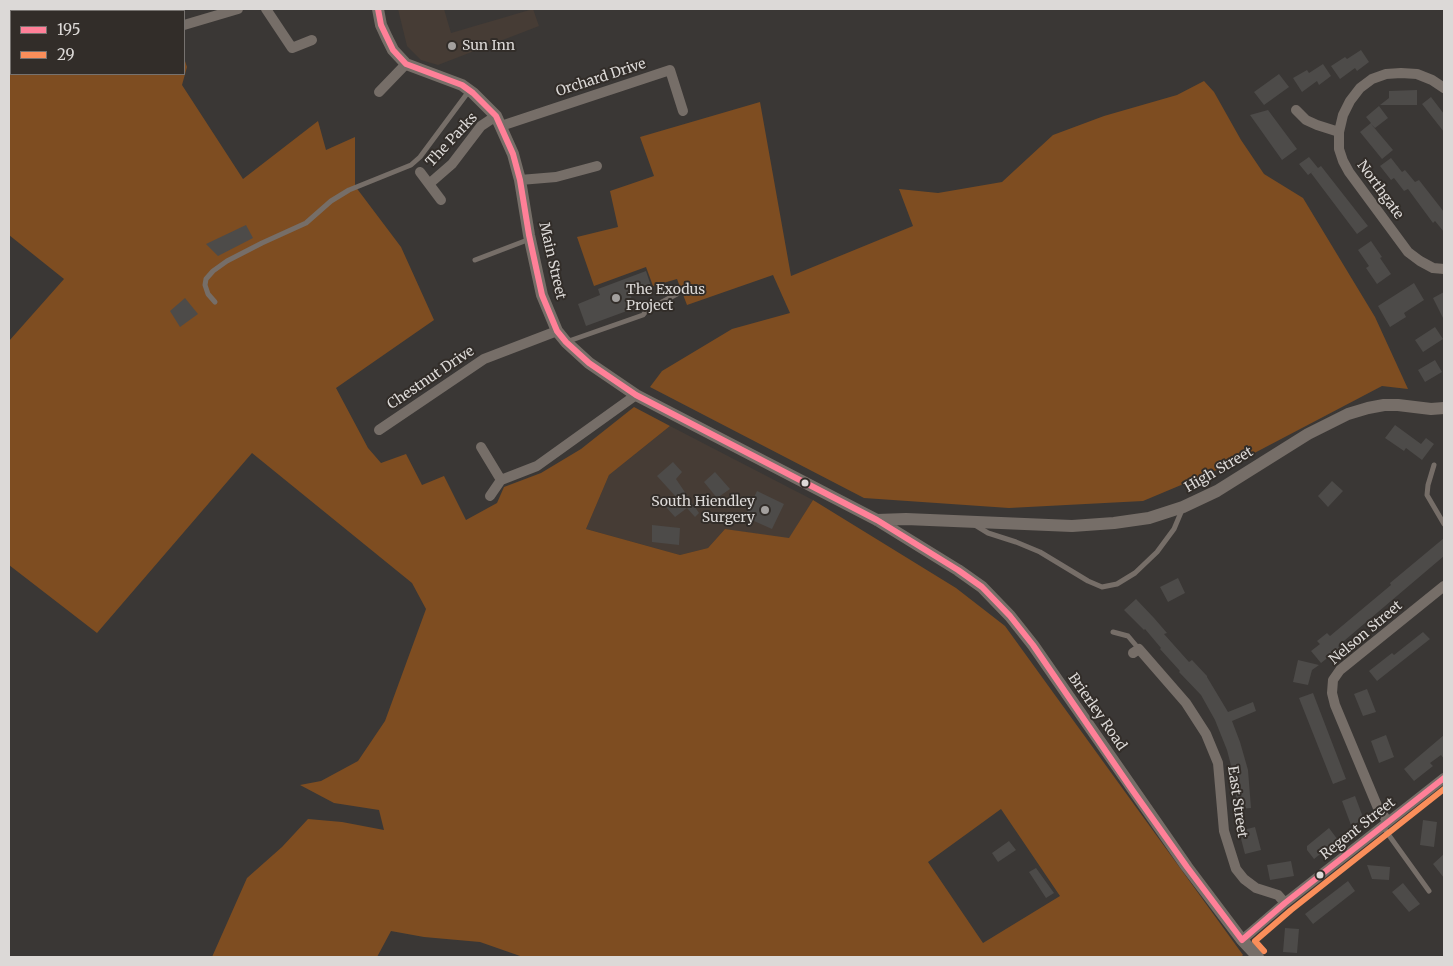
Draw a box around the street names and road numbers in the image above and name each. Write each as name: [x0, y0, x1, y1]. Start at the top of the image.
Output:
street label: Orchard Drive: [554, 56, 648, 100]
street label: The Parks: [423, 110, 481, 170]
street label: Northgate: [1353, 158, 1407, 222]
street label: Main Street: [535, 221, 569, 301]
street label: Chestnut Drive: [384, 343, 478, 413]
street label: High Street: [1182, 444, 1256, 496]
street label: Nelson Street: [1326, 598, 1406, 668]
street label: Brierley Road: [1064, 670, 1130, 754]
street label: East Street: [1224, 765, 1250, 839]
street label: Regent Street: [1317, 795, 1399, 863]

